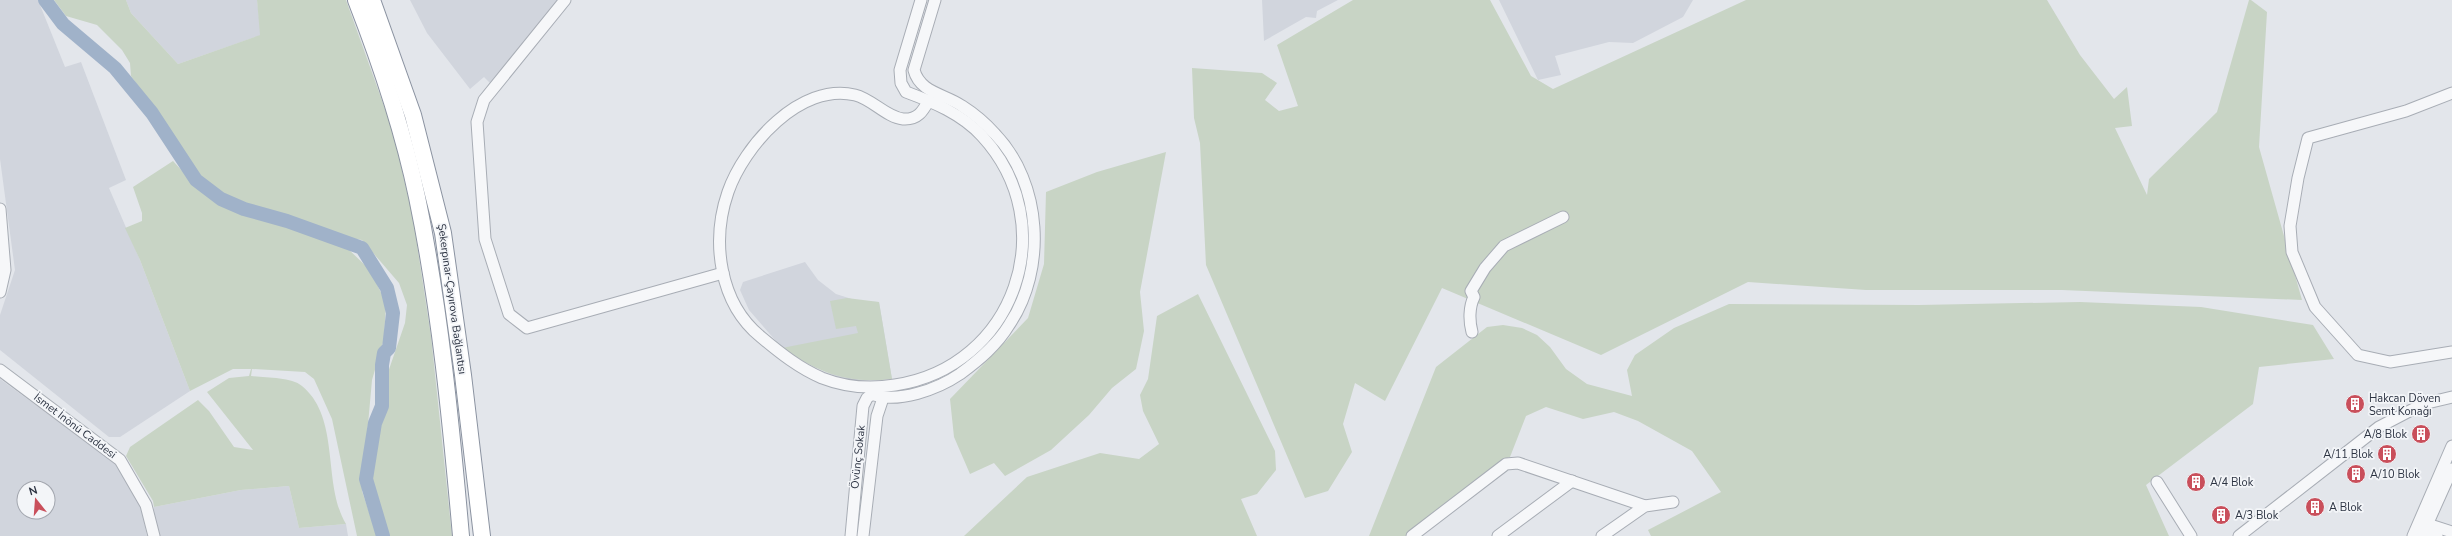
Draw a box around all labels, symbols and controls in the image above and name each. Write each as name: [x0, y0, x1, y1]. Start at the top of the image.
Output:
street label: Şekerpınar-Çayırova Bağlantısı: [434, 223, 470, 375]
street label: İsmet İnönü Caddesi: [31, 390, 119, 462]
place label: Hakcan Döven Semt Konağı: [2369, 391, 2440, 419]
building icon: Hakcan Döven Semt Konağı: [2344, 393, 2366, 415]
building icon: A/8 Blok: [2410, 423, 2432, 445]
street label: Övünç Sokak: [847, 424, 869, 490]
place label: A/8 Blok: [2364, 427, 2407, 442]
building icon: A/11 Blok: [2376, 443, 2398, 465]
place label: A/11 Blok: [2323, 447, 2373, 462]
building icon: A/10 Blok: [2345, 463, 2367, 485]
place label: A/10 Blok: [2370, 467, 2420, 482]
building icon: A/4 Blok: [2185, 471, 2207, 493]
place label: A/4 Blok: [2210, 475, 2254, 490]
north arrow: [16, 480, 56, 520]
text: N: [27, 483, 39, 499]
building icon: A Blok: [2304, 496, 2326, 518]
place label: A Blok: [2329, 500, 2363, 515]
building icon: A/3 Blok: [2210, 504, 2232, 526]
place label: A/3 Blok: [2235, 508, 2279, 523]

